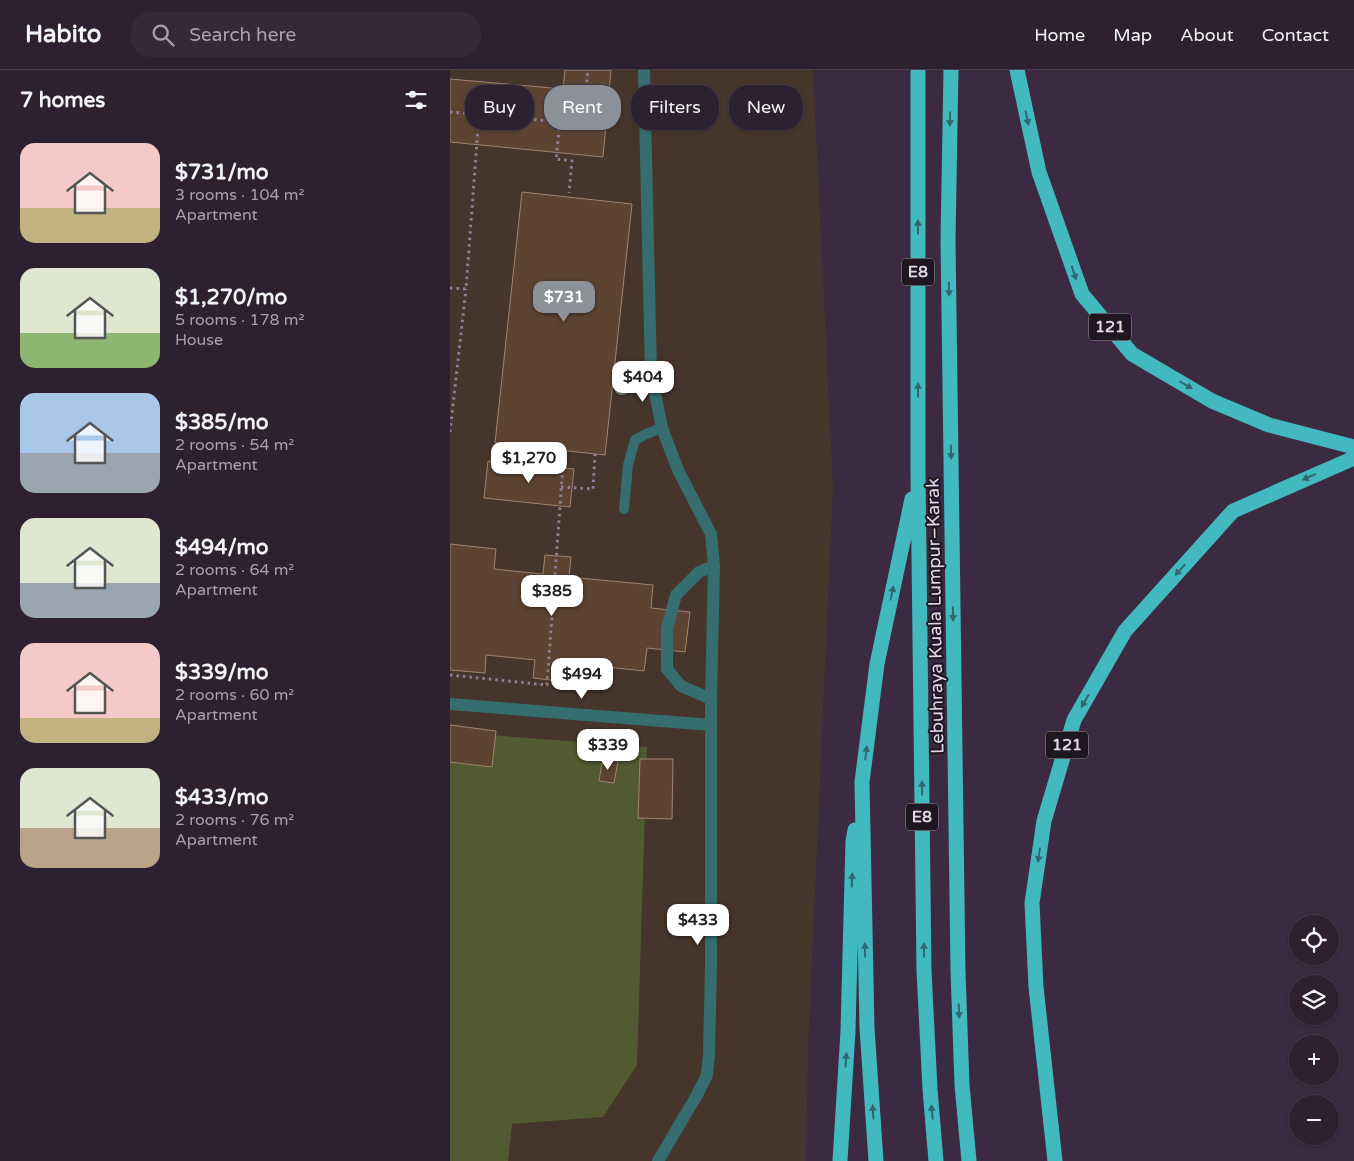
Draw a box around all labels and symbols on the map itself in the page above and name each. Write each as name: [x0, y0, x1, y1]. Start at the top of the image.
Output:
one-way arrow: [1023, 110, 1031, 125]
one-way arrow: [946, 111, 954, 127]
one-way arrow: [914, 219, 922, 235]
road number: E8: [902, 258, 934, 286]
one-way arrow: [1071, 266, 1079, 281]
pin: $731: [534, 280, 594, 323]
one-way arrow: [945, 281, 953, 297]
road number: 121: [1089, 313, 1131, 340]
pin: $404: [613, 360, 673, 403]
one-way arrow: [914, 381, 922, 397]
one-way arrow: [1179, 381, 1192, 390]
pin: $1,270: [488, 442, 570, 484]
one-way arrow: [947, 444, 955, 460]
one-way arrow: [1302, 473, 1317, 482]
street label: Lebuhraya Kuala Lumpur–Karak: [922, 478, 948, 754]
one-way arrow: [1174, 564, 1186, 576]
pin: $385: [522, 574, 582, 617]
one-way arrow: [888, 585, 896, 600]
one-way arrow: [949, 606, 957, 622]
pin: $494: [552, 658, 612, 700]
one-way arrow: [1081, 694, 1090, 707]
pin: $339: [578, 728, 638, 771]
road number: 121: [1046, 732, 1088, 758]
one-way arrow: [862, 745, 870, 761]
one-way arrow: [918, 779, 926, 795]
road number: E8: [906, 804, 938, 830]
one-way arrow: [1034, 848, 1042, 864]
one-way arrow: [848, 872, 856, 888]
pin: $433: [668, 904, 728, 946]
one-way arrow: [861, 942, 869, 958]
one-way arrow: [920, 942, 928, 958]
one-way arrow: [955, 1003, 963, 1019]
one-way arrow: [843, 1052, 851, 1068]
one-way arrow: [868, 1104, 876, 1120]
one-way arrow: [928, 1104, 936, 1120]

